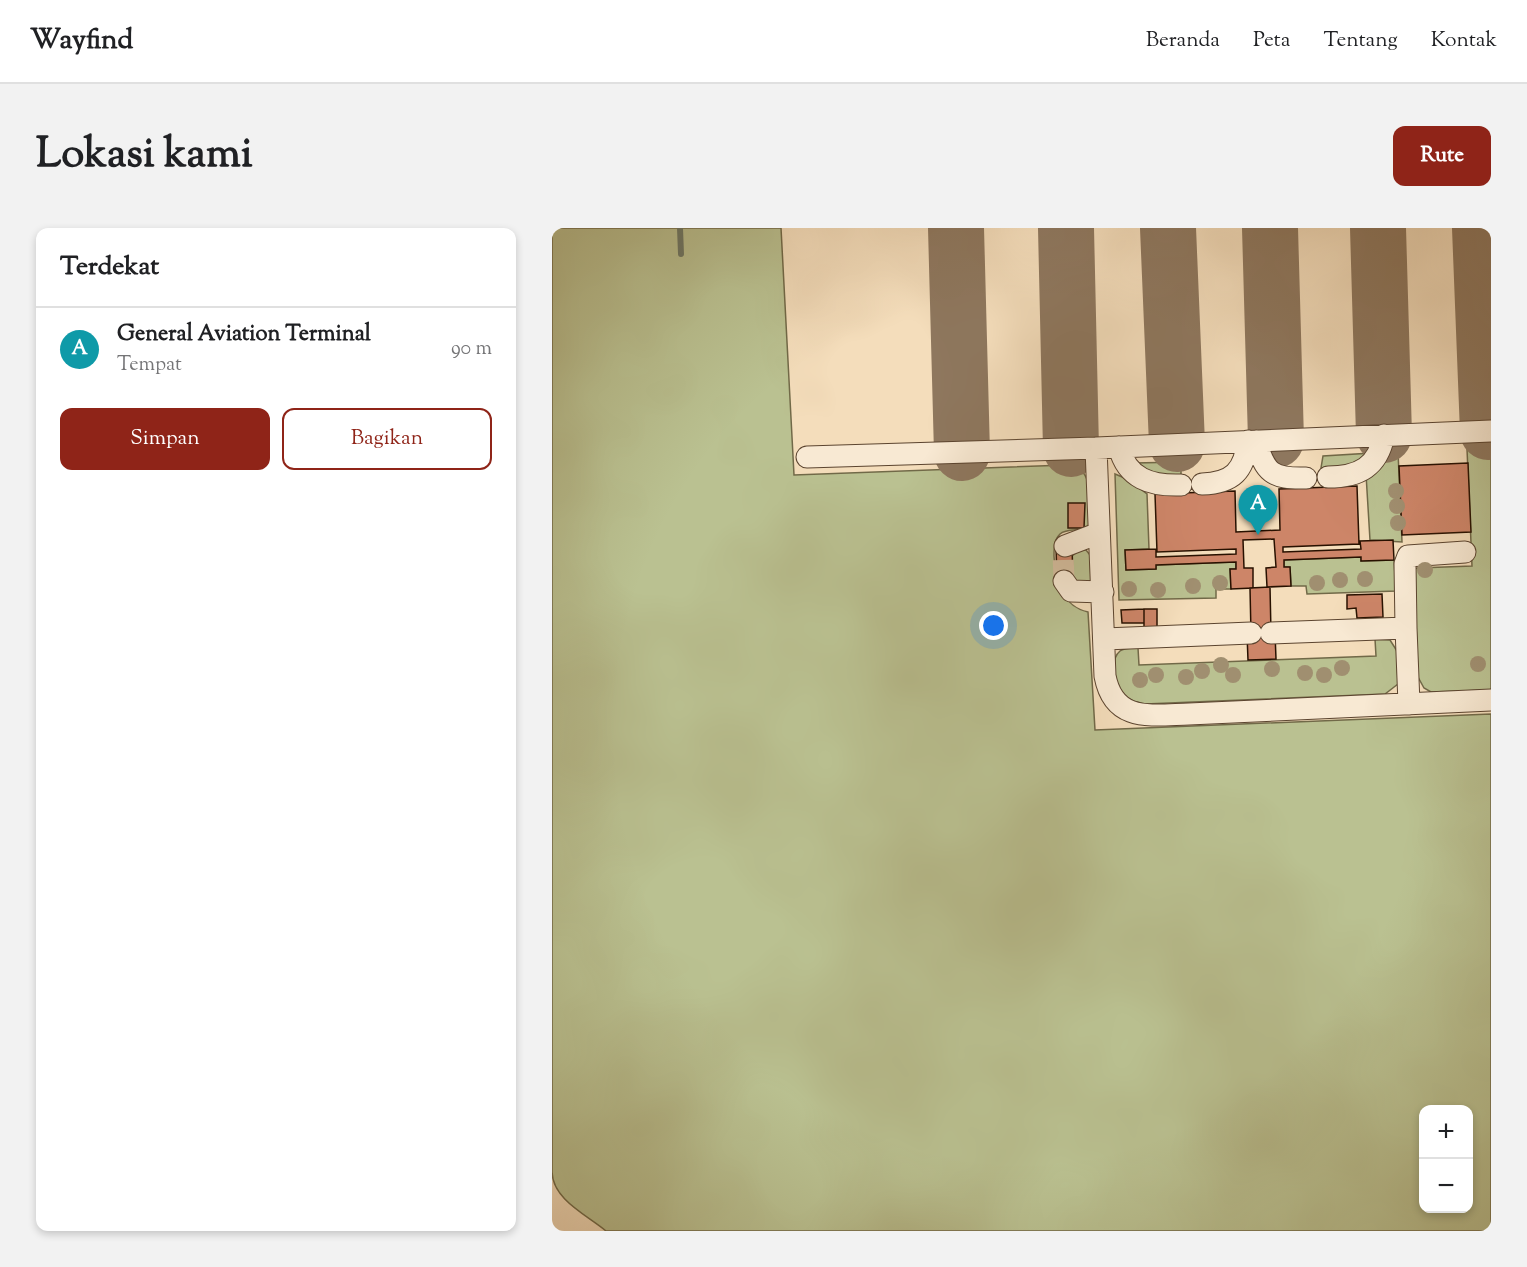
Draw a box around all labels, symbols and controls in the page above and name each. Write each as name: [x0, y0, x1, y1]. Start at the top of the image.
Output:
text: Wayfind: [30, 21, 133, 61]
text: Beranda: [1146, 26, 1220, 56]
text: Peta: [1253, 26, 1291, 56]
text: Tentang: [1324, 26, 1398, 56]
text: Kontak: [1431, 26, 1497, 56]
text: Lokasi kami: [36, 126, 253, 186]
button: Rute: [1393, 126, 1491, 186]
text: Terdekat: [60, 249, 159, 286]
text: General Aviation Terminal: [117, 319, 371, 351]
text: A: [71, 335, 88, 364]
text: 90 m: [451, 335, 492, 364]
text: Tempat: [117, 351, 182, 380]
button: Simpan: [60, 408, 270, 470]
button: Bagikan: [282, 408, 492, 470]
pin: A: [1238, 486, 1278, 535]
your location: [979, 611, 1008, 640]
map controls: [1419, 1105, 1473, 1213]
button: +: [1419, 1105, 1473, 1159]
button: −: [1419, 1159, 1473, 1213]

